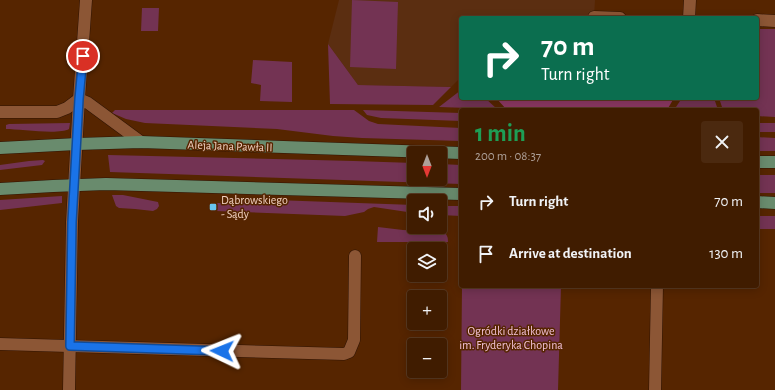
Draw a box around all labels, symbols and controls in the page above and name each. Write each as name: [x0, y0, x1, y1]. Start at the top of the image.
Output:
icon: right: [475, 32, 527, 84]
text: 70 m: [541, 33, 595, 61]
pin: [66, 39, 100, 73]
icon: arrive: [72, 45, 94, 67]
text: Turn right: [541, 66, 610, 84]
button: close: [701, 121, 743, 163]
text: 1 min: [475, 122, 526, 146]
street label: Aleja Jana Pawła II: [187, 139, 273, 154]
north arrow: [407, 146, 447, 186]
map controls: [407, 146, 447, 378]
text: 200 m · 08:37: [475, 150, 541, 163]
icon: right: [475, 191, 497, 213]
place label: Dąbrowskiego - Sądy: [221, 194, 288, 221]
button: sound: [407, 194, 447, 234]
text: Turn right: [509, 194, 568, 209]
text: 70 m: [714, 194, 743, 209]
marker: Dąbrowskiego - Sądy: [208, 202, 218, 212]
button: layers: [407, 242, 447, 282]
icon: arrive: [475, 243, 497, 265]
text: Arrive at destination: [509, 246, 632, 261]
text: 130 m: [709, 246, 743, 261]
button: +: [407, 290, 447, 330]
park label: Ogródki działkowe im. Fryderyka Chopina: [459, 325, 563, 352]
position arrow: [201, 330, 243, 372]
button: −: [407, 338, 447, 378]

